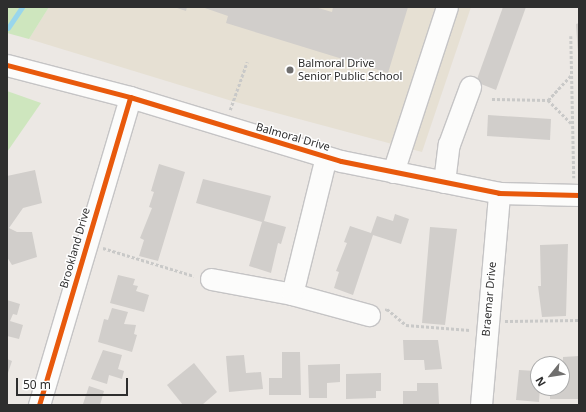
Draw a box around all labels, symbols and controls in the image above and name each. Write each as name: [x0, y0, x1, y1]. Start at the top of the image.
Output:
place label: Balmoral Drive Senior Public School: [298, 57, 402, 83]
marker: Balmoral Drive Senior Public School: [285, 65, 295, 75]
street label: Balmoral Drive: [254, 120, 332, 154]
street label: Brookland Drive: [57, 206, 93, 290]
street label: Braemar Drive: [479, 261, 499, 337]
north arrow: [530, 356, 570, 396]
scale bar: [18, 370, 130, 396]
text: N: [531, 374, 549, 389]
text: 50 m: [23, 376, 51, 393]

